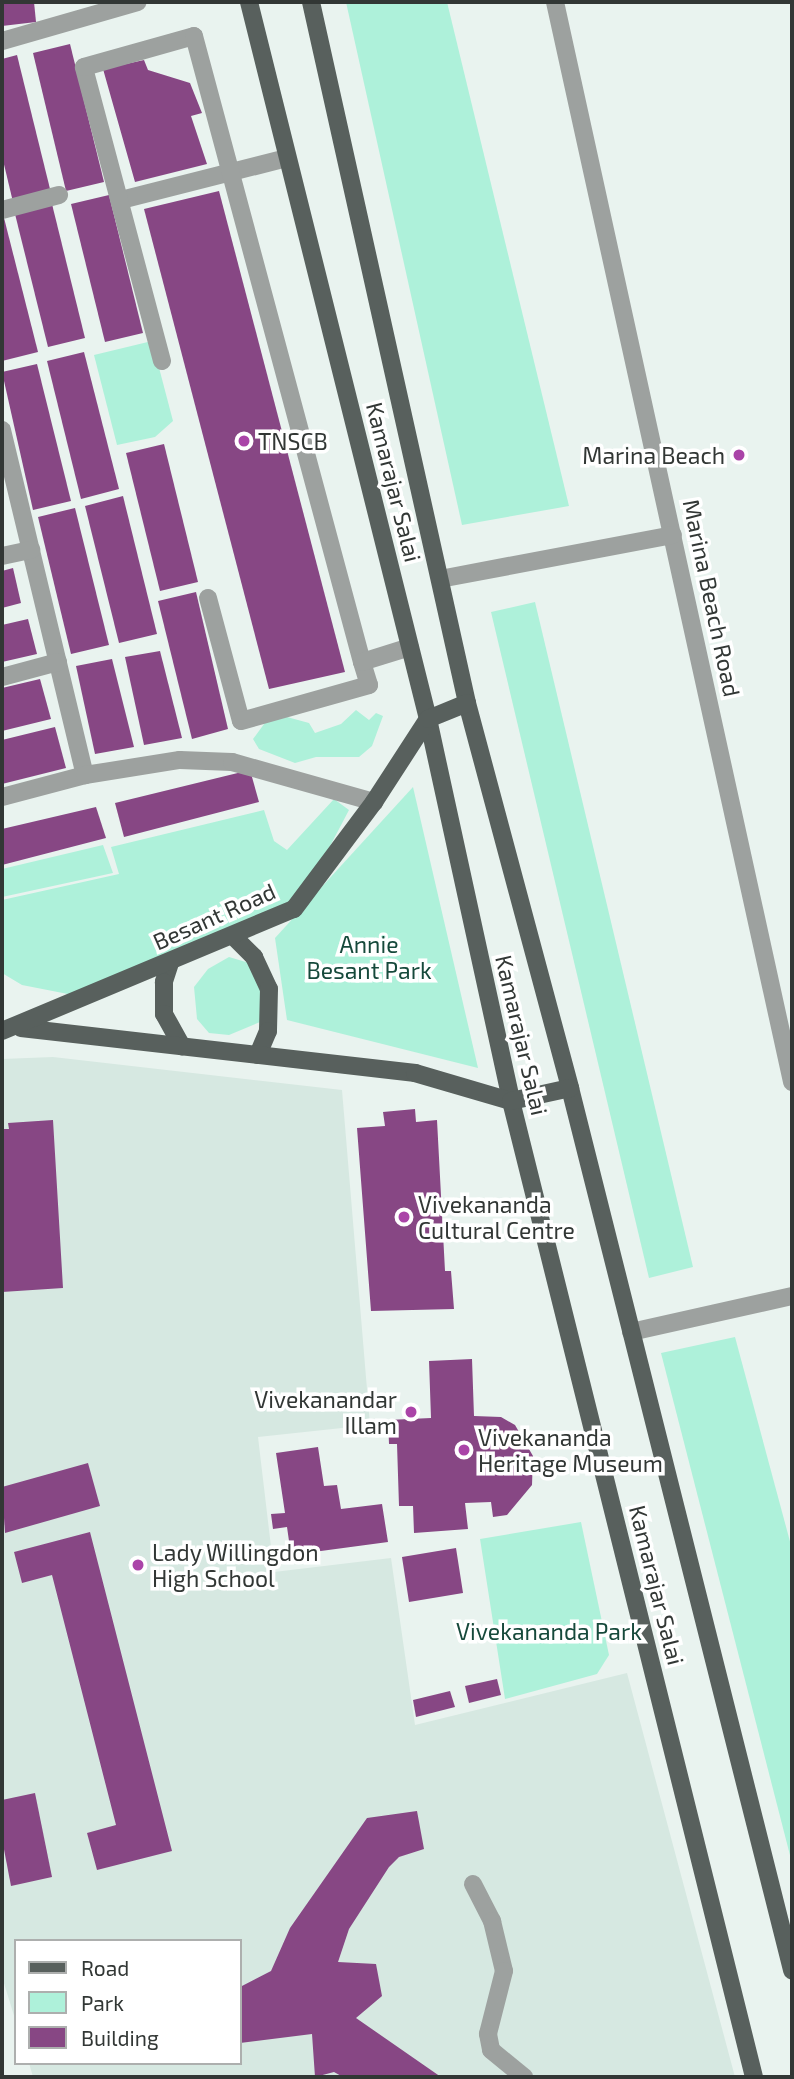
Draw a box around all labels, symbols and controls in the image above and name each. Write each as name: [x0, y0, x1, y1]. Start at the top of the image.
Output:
street label: Kamarajar Salai: [361, 399, 427, 565]
place label: TNSCB: [258, 427, 328, 455]
marker: TNSCB: [236, 433, 252, 449]
place label: Marina Beach: [582, 441, 725, 469]
marker: Marina Beach: [731, 447, 747, 463]
street label: Marina Beach Road: [678, 497, 746, 699]
street label: Besant Road: [148, 877, 280, 955]
park label: Annie Besant Park: [306, 930, 432, 984]
street label: Kamarajar Salai: [490, 952, 554, 1118]
place label: Vivekananda Cultural Centre: [418, 1190, 575, 1244]
marker: Vivekananda Cultural Centre: [396, 1209, 412, 1225]
place label: Vivekanandar Illam: [254, 1385, 397, 1439]
marker: Vivekanandar Illam: [403, 1404, 419, 1420]
place label: Vivekananda Heritage Museum: [478, 1423, 663, 1477]
marker: Vivekananda Heritage Museum: [456, 1442, 472, 1458]
street label: Kamarajar Salai: [624, 1502, 690, 1668]
place label: Lady Willingdon High School: [152, 1538, 320, 1592]
marker: Lady Willingdon High School: [130, 1557, 146, 1573]
park label: Vivekananda Park: [456, 1617, 642, 1645]
legend: [14, 1939, 242, 2065]
text: Road: [81, 1955, 129, 1980]
text: Park: [81, 1990, 124, 2015]
text: Building: [81, 2025, 159, 2050]

